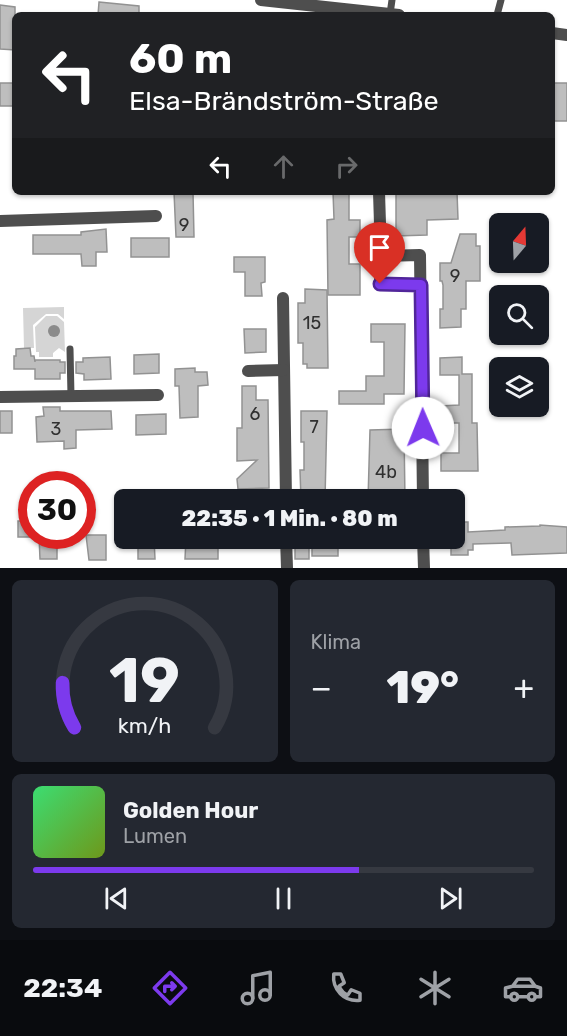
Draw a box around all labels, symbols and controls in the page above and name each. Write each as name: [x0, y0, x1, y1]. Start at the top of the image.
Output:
text: 60 m: [129, 34, 232, 84]
icon: left: [30, 36, 108, 114]
text: Elsa-Brändström-Straße: [129, 85, 439, 117]
icon: left: [204, 150, 237, 183]
icon: ahead: [267, 150, 300, 183]
icon: right: [330, 150, 363, 183]
north arrow: [489, 213, 549, 273]
map controls: [489, 213, 549, 417]
house number: 9: [179, 214, 189, 236]
pin: [354, 222, 405, 284]
icon: arrive: [363, 231, 396, 264]
house number: 9: [450, 265, 460, 287]
button: search: [489, 285, 549, 345]
house number: 15: [303, 312, 321, 334]
button: layers: [489, 357, 549, 417]
position arrow: [391, 396, 455, 460]
house number: 6: [250, 403, 261, 425]
house number: 7: [309, 416, 319, 438]
house number: 3: [51, 418, 61, 440]
house number: 4b: [375, 461, 397, 483]
speed limit sign: 30: [18, 471, 96, 549]
text: 22:35 · 1 Min. · 80 m: [181, 505, 398, 532]
text: Klima: [311, 630, 361, 654]
text: 19: [109, 644, 180, 718]
text: 19°: [386, 661, 459, 714]
text: −: [311, 668, 332, 707]
text: +: [513, 668, 534, 707]
text: km/h: [118, 713, 172, 738]
text: Golden Hour: [123, 797, 258, 824]
text: Lumen: [123, 824, 187, 848]
icon: previous: [100, 882, 133, 915]
icon: pause: [267, 882, 300, 915]
icon: next: [434, 882, 467, 915]
icon: directions: [149, 967, 191, 1009]
icon: music: [237, 967, 279, 1009]
icon: phone: [325, 967, 367, 1009]
icon: climate: [414, 967, 456, 1009]
icon: car: [502, 967, 544, 1009]
text: 22:34: [23, 972, 102, 1004]

